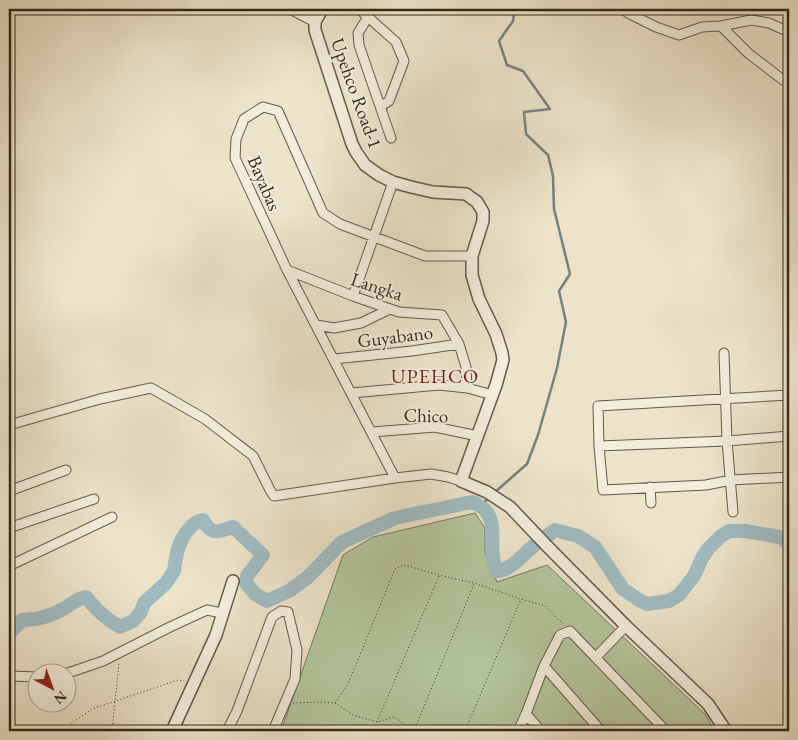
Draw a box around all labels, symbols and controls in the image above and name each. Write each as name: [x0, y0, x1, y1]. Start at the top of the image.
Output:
street label: Upehco Road-1: [325, 35, 388, 152]
street label: Bayabas: [242, 152, 287, 214]
street label: Langka: [348, 266, 407, 307]
street label: Guyabano: [356, 319, 434, 354]
district label: UPEHCO: [391, 363, 479, 389]
street label: Chico: [403, 403, 449, 428]
north arrow: [28, 662, 78, 712]
text: N: [50, 687, 71, 709]

